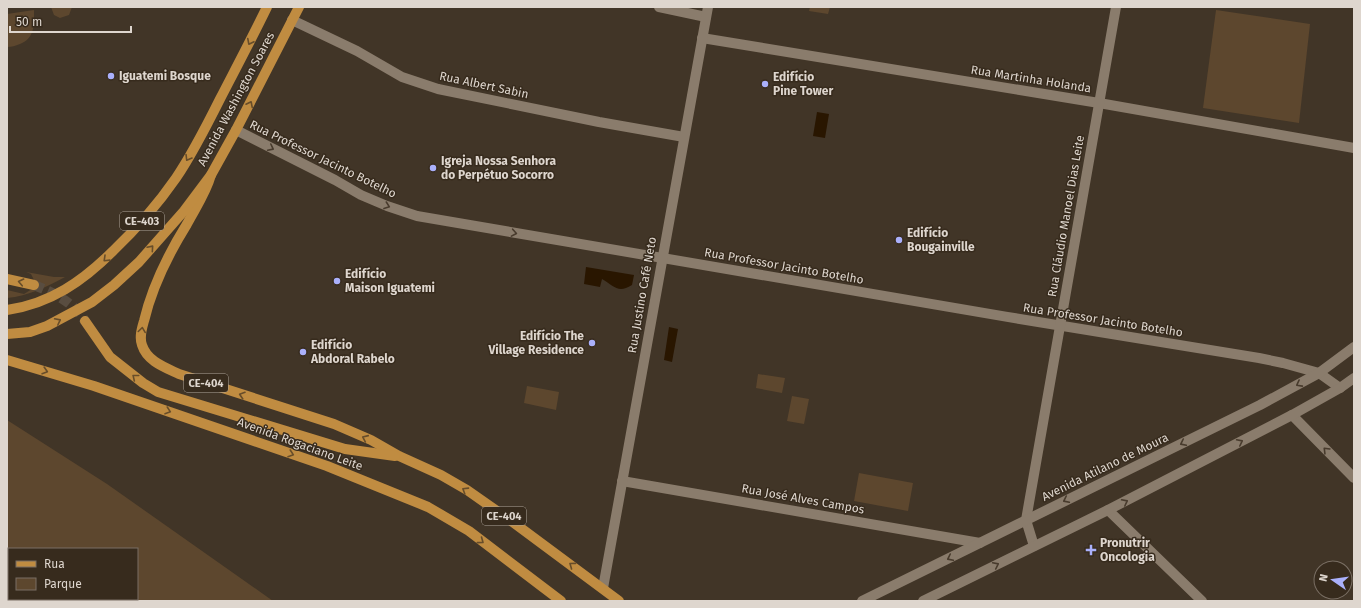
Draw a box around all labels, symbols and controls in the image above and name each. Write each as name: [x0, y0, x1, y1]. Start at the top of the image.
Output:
scale bar: [10, 8, 131, 34]
text: 50 m: [16, 15, 42, 29]
street label: Avenida Washington Soares: [195, 29, 277, 168]
one-way arrow: [247, 37, 254, 45]
street label: Rua Martinha Holanda: [970, 63, 1092, 95]
place label: Iguatemi Bosque: [119, 69, 211, 83]
street label: Rua Albert Sabin: [438, 69, 530, 101]
place label: Edifício Pine Tower: [773, 70, 833, 98]
marker: Iguatemi Bosque: [106, 71, 116, 81]
marker: Edifício Pine Tower: [760, 79, 770, 89]
one-way arrow: [245, 100, 252, 108]
street label: Rua Professor Jacinto Botelho: [247, 117, 399, 201]
street label: Rua Cláudio Manoel Dias Leite: [1045, 134, 1087, 298]
one-way arrow: [267, 143, 274, 151]
one-way arrow: [185, 154, 192, 161]
place label: Igreja Nossa Senhora do Perpétuo Socorro: [441, 154, 557, 182]
marker: Igreja Nossa Senhora do Perpétuo Socorro: [428, 163, 438, 173]
one-way arrow: [383, 201, 390, 210]
road number: CE-403: [120, 212, 164, 230]
place label: Edifício Bougainville: [907, 226, 975, 254]
one-way arrow: [511, 228, 517, 237]
marker: Edifício Bougainville: [894, 235, 904, 245]
street label: Rua Justino Café Neto: [625, 236, 659, 354]
one-way arrow: [147, 245, 154, 252]
street label: Rua Professor Jacinto Botelho: [703, 245, 865, 287]
one-way arrow: [103, 254, 111, 261]
place label: Edifício Maison Iguatemi: [345, 267, 435, 295]
marker: Edifício Maison Iguatemi: [332, 276, 342, 286]
one-way arrow: [17, 278, 24, 286]
street label: Rua Professor Jacinto Botelho: [1022, 300, 1184, 340]
one-way arrow: [53, 318, 61, 326]
one-way arrow: [137, 327, 146, 334]
place label: Edifício The Village Residence: [488, 329, 584, 357]
place label: Edifício Abdoral Rabelo: [310, 338, 395, 366]
marker: Edifício The Village Residence: [587, 338, 597, 348]
marker: Edifício Abdoral Rabelo: [298, 347, 308, 357]
one-way arrow: [41, 366, 48, 375]
road number: CE-404: [184, 374, 228, 392]
one-way arrow: [133, 375, 140, 382]
one-way arrow: [1295, 380, 1303, 387]
one-way arrow: [239, 391, 246, 399]
one-way arrow: [164, 407, 171, 415]
street label: Avenida Rogaciano Leite: [235, 415, 365, 473]
street label: Avenida Atilano de Moura: [1039, 430, 1171, 504]
one-way arrow: [361, 434, 368, 442]
one-way arrow: [1179, 438, 1187, 446]
one-way arrow: [1236, 439, 1243, 447]
one-way arrow: [1323, 447, 1331, 455]
one-way arrow: [287, 449, 294, 457]
street label: Rua José Alves Campos: [740, 481, 866, 517]
one-way arrow: [463, 487, 470, 494]
one-way arrow: [1063, 495, 1070, 503]
one-way arrow: [1120, 499, 1128, 506]
road number: CE-404: [482, 507, 526, 525]
one-way arrow: [477, 536, 484, 543]
place label: Pronutrir Oncologia: [1100, 536, 1155, 564]
marker: Pronutrir Oncologia: [1085, 544, 1097, 556]
legend: [8, 548, 138, 600]
one-way arrow: [946, 553, 954, 561]
text: Rua: [44, 557, 65, 571]
north arrow: [1313, 560, 1353, 600]
one-way arrow: [991, 562, 999, 570]
one-way arrow: [569, 563, 576, 570]
text: N: [1317, 573, 1331, 583]
text: Parque: [44, 577, 82, 591]

